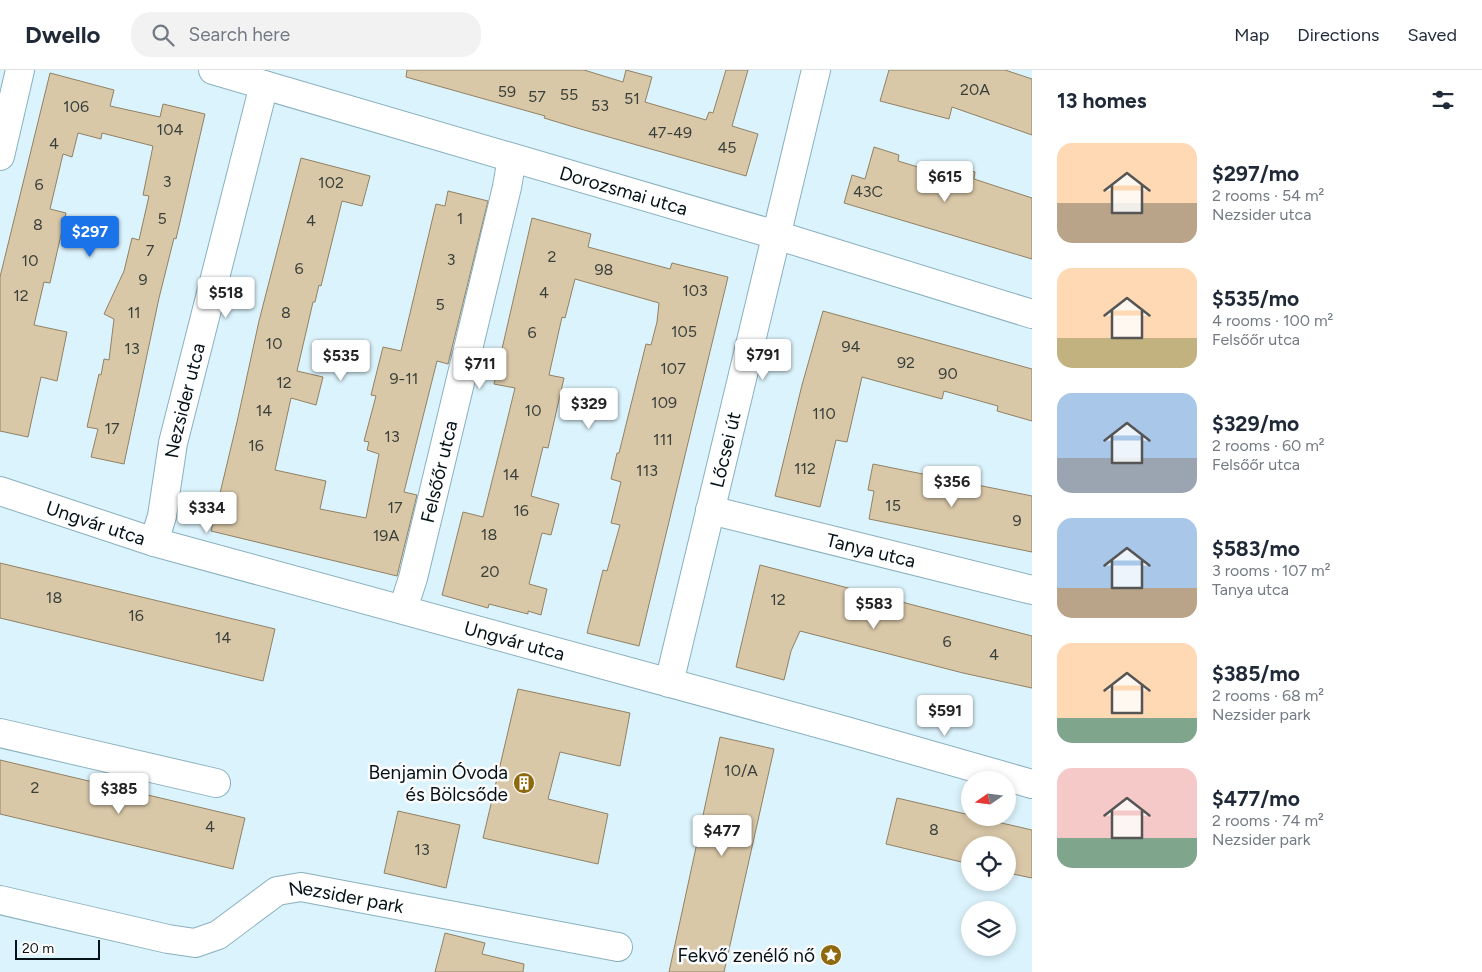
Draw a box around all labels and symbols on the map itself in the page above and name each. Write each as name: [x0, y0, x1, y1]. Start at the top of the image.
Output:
house number: 20A: [960, 80, 990, 99]
house number: 59: [498, 82, 516, 101]
house number: 55: [560, 85, 578, 104]
house number: 57: [528, 87, 546, 106]
house number: 51: [624, 89, 640, 108]
house number: 53: [591, 96, 609, 115]
house number: 106: [63, 97, 89, 116]
house number: 104: [157, 120, 183, 139]
house number: 47-49: [648, 123, 692, 142]
house number: 4: [49, 134, 59, 153]
house number: 45: [717, 138, 737, 157]
pin: $615: [915, 160, 975, 203]
street label: Dorozsmai utca: [557, 161, 691, 220]
house number: 3: [163, 172, 171, 191]
house number: 102: [318, 173, 344, 192]
house number: 6: [34, 175, 44, 194]
house number: 43C: [853, 182, 883, 201]
house number: 5: [157, 209, 167, 228]
house number: 1: [457, 209, 463, 228]
house number: 4: [306, 211, 316, 230]
house number: 8: [33, 215, 43, 234]
pin: $297: [60, 216, 120, 258]
house number: 7: [146, 241, 155, 260]
house number: 2: [548, 247, 556, 266]
house number: 3: [447, 250, 455, 269]
house number: 10: [22, 251, 38, 270]
house number: 6: [294, 259, 304, 278]
house number: 98: [595, 260, 613, 279]
house number: 9: [138, 270, 148, 289]
pin: $518: [196, 276, 256, 319]
house number: 103: [682, 281, 708, 300]
house number: 4: [539, 283, 549, 302]
house number: 12: [13, 286, 29, 305]
house number: 5: [435, 295, 445, 314]
house number: 11: [127, 303, 141, 322]
house number: 8: [281, 303, 291, 322]
house number: 105: [671, 322, 697, 341]
house number: 6: [527, 323, 537, 342]
house number: 10: [266, 334, 282, 353]
house number: 94: [842, 337, 861, 356]
pin: $791: [733, 338, 793, 381]
house number: 13: [124, 339, 140, 358]
street label: Nezsider utca: [159, 340, 210, 460]
pin: $535: [311, 340, 371, 382]
pin: $711: [450, 348, 510, 390]
house number: 92: [897, 353, 915, 372]
house number: 107: [660, 359, 686, 378]
house number: 90: [938, 364, 958, 383]
house number: 9-11: [390, 369, 418, 388]
house number: 12: [276, 373, 292, 392]
pin: $329: [559, 388, 619, 430]
house number: 109: [651, 393, 677, 412]
house number: 14: [256, 401, 272, 420]
house number: 10: [525, 401, 541, 420]
house number: 110: [812, 404, 836, 423]
street label: Lőcsei út: [705, 409, 745, 490]
street label: Felsőőr utca: [415, 418, 462, 525]
house number: 17: [104, 419, 120, 438]
house number: 13: [384, 427, 400, 446]
house number: 111: [653, 430, 673, 449]
house number: 16: [248, 436, 264, 455]
house number: 112: [794, 459, 816, 478]
house number: 113: [636, 461, 658, 480]
house number: 14: [503, 465, 519, 484]
pin: $356: [922, 466, 982, 508]
pin: $334: [177, 492, 237, 534]
street label: Ungvár utca: [43, 496, 149, 550]
house number: 15: [885, 496, 901, 515]
house number: 17: [387, 498, 403, 517]
house number: 16: [513, 501, 529, 520]
house number: 9: [1012, 511, 1022, 530]
house number: 18: [481, 525, 497, 544]
house number: 19A: [373, 526, 399, 545]
street label: Tanya utca: [824, 528, 918, 572]
house number: 20: [480, 562, 500, 581]
house number: 18: [46, 588, 62, 607]
pin: $583: [844, 588, 904, 630]
house number: 12: [770, 590, 786, 609]
house number: 16: [128, 606, 144, 625]
street label: Ungvár utca: [462, 616, 567, 665]
house number: 14: [215, 628, 231, 647]
house number: 6: [942, 632, 952, 651]
house number: 4: [989, 645, 999, 664]
pin: $591: [915, 694, 975, 737]
place label: Benjamin Óvoda és Bölcsőde: [368, 761, 508, 806]
house number: 10/A: [724, 761, 758, 780]
building icon: Benjamin Óvoda és Bölcsőde: [512, 771, 536, 795]
north arrow: [961, 771, 1016, 826]
pin: $385: [89, 772, 149, 815]
house number: 2: [31, 778, 39, 797]
pin: $477: [692, 814, 752, 857]
house number: 4: [205, 817, 215, 836]
house number: 8: [929, 820, 939, 839]
house number: 13: [414, 840, 430, 859]
street label: Nezsider park: [287, 875, 407, 918]
scale bar: [15, 937, 100, 960]
place icon: Fekvő zenélő nő: [819, 943, 843, 967]
place label: Fekvő zenélő nő: [678, 944, 815, 967]

